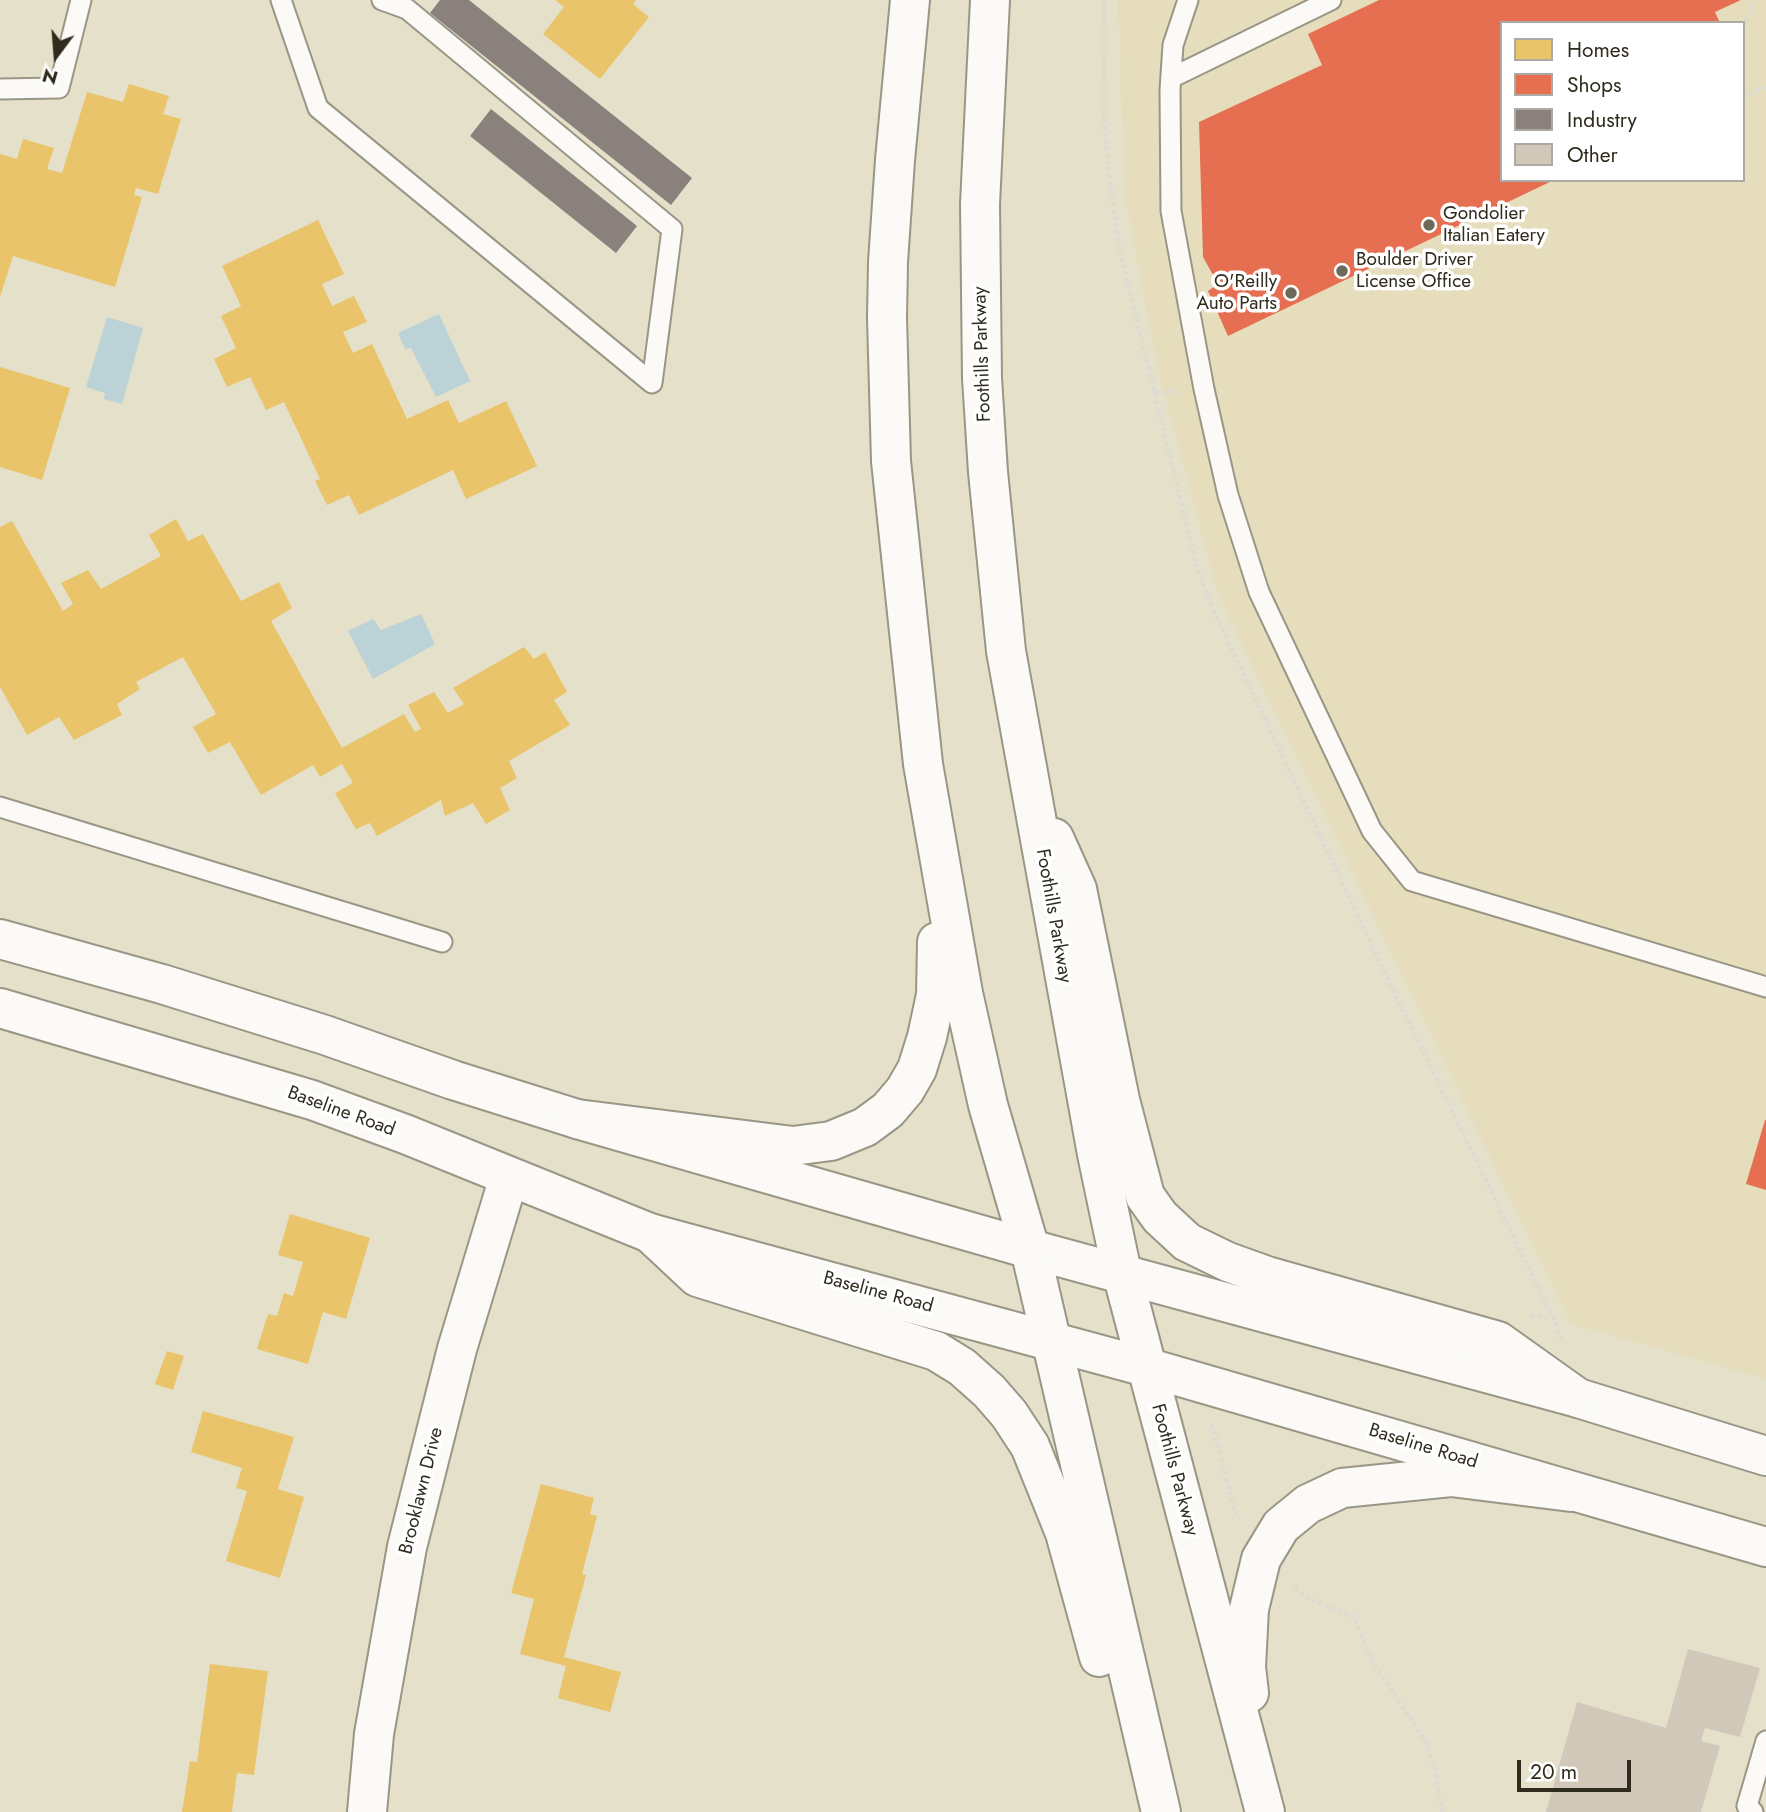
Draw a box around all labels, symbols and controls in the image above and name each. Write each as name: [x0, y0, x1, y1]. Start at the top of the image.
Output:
north arrow: [21, 21, 91, 91]
legend: [1500, 21, 1745, 182]
text: Homes: [1567, 35, 1629, 65]
text: N: [39, 62, 61, 92]
text: Shops: [1567, 70, 1621, 100]
text: Industry: [1567, 105, 1637, 135]
text: Other: [1567, 140, 1618, 170]
place label: Gondolier Italian Eatery: [1443, 203, 1545, 247]
marker: Gondolier Italian Eatery: [1421, 217, 1437, 233]
place label: Boulder Driver License Office: [1356, 249, 1473, 293]
marker: Boulder Driver License Office: [1334, 263, 1350, 279]
place label: O'Reilly Auto Parts: [1197, 271, 1277, 315]
marker: O'Reilly Auto Parts: [1283, 285, 1299, 301]
street label: Foothills Parkway: [969, 286, 997, 422]
street label: Foothills Parkway: [1030, 847, 1076, 985]
street label: Baseline Road: [284, 1082, 398, 1142]
street label: Baseline Road: [821, 1267, 935, 1319]
street label: Foothills Parkway: [1145, 1402, 1203, 1538]
street label: Baseline Road: [1366, 1420, 1480, 1474]
street label: Brooklawn Drive: [395, 1425, 449, 1557]
scale bar: [1521, 1745, 1635, 1789]
text: 20 m: [1530, 1757, 1577, 1787]

